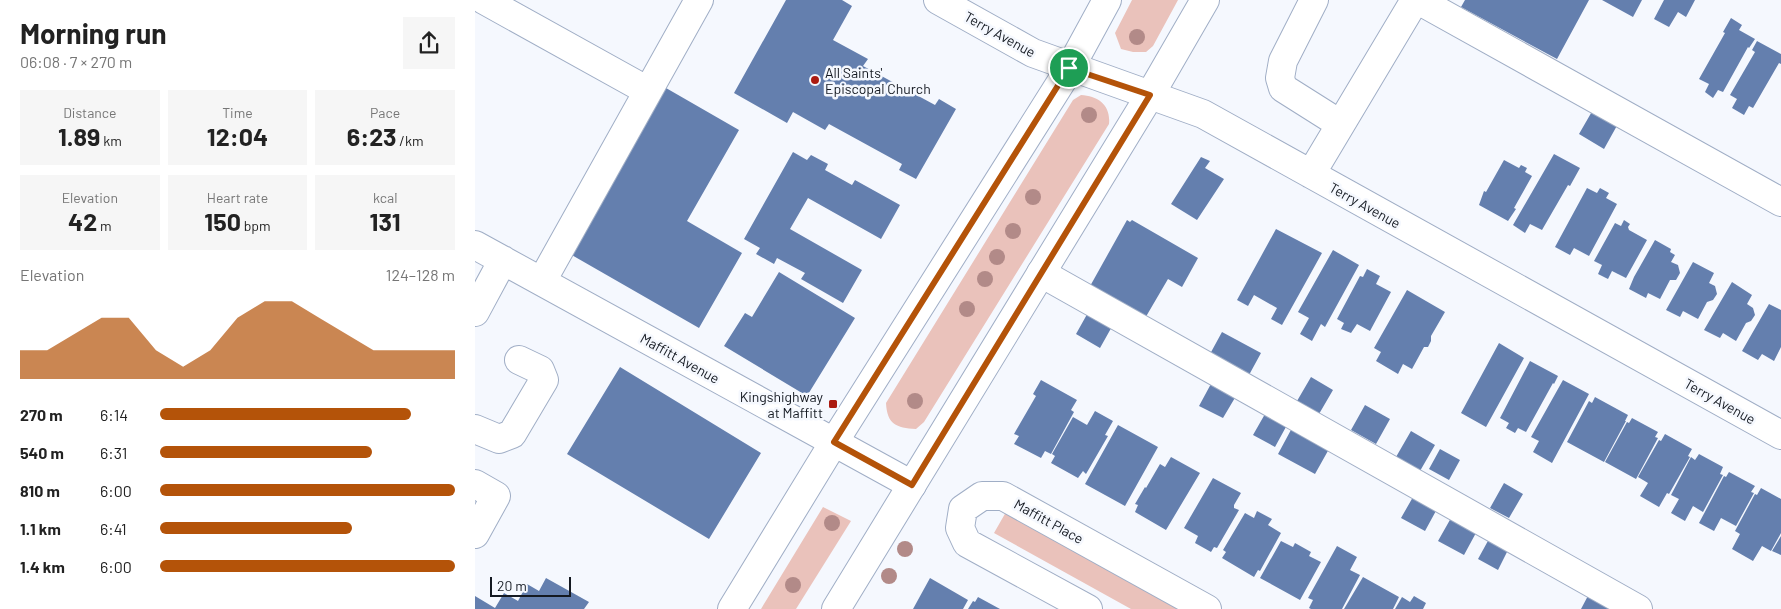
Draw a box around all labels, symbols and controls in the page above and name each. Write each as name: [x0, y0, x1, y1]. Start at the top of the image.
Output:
street label: Terry Avenue: [961, 7, 1039, 61]
text: Morning run: [20, 16, 167, 50]
button: share: [403, 17, 455, 69]
pin: [1048, 47, 1090, 89]
text: 06:08 · 7 × 270 m: [20, 52, 132, 71]
icon: arrive: [1055, 54, 1083, 82]
place label: All Saints' Episcopal Church: [825, 64, 931, 97]
marker: All Saints' Episcopal Church: [809, 74, 821, 86]
text: Distance: [63, 104, 117, 121]
text: Time: [222, 104, 253, 121]
text: Pace: [370, 104, 400, 121]
text: 1.89: [58, 121, 100, 151]
text: 12:04: [207, 121, 268, 151]
text: 6:23: [347, 121, 397, 151]
text: km: [100, 132, 122, 149]
text: /km: [397, 132, 424, 149]
street label: Terry Avenue: [1326, 178, 1404, 232]
text: Elevation: [62, 189, 118, 206]
text: Heart rate: [207, 189, 268, 206]
text: kcal: [373, 189, 397, 206]
text: 42: [68, 206, 97, 236]
text: 150: [204, 206, 241, 236]
text: 131: [370, 206, 401, 236]
text: m: [97, 217, 112, 234]
text: bpm: [241, 217, 271, 234]
text: Elevation: [20, 265, 84, 284]
text: 124–128 m: [386, 265, 455, 284]
street label: Maffitt Avenue: [638, 329, 722, 387]
street label: Terry Avenue: [1681, 374, 1759, 428]
place label: Kingshighway at Maffitt: [740, 388, 824, 421]
marker: Kingshighway at Maffitt: [827, 398, 839, 410]
text: 270 m: [20, 405, 63, 424]
text: 6:14: [100, 405, 128, 424]
text: 540 m: [20, 443, 64, 462]
text: 6:31: [100, 443, 127, 462]
text: 810 m: [20, 481, 60, 500]
text: 6:00: [100, 481, 132, 500]
street label: Maffitt Place: [1011, 495, 1087, 547]
text: 1.1 km: [20, 519, 61, 538]
text: 6:41: [100, 519, 127, 538]
text: 1.4 km: [20, 557, 65, 576]
text: 6:00: [100, 557, 132, 576]
scale bar: [490, 574, 571, 597]
text: 20 m: [497, 577, 527, 594]

